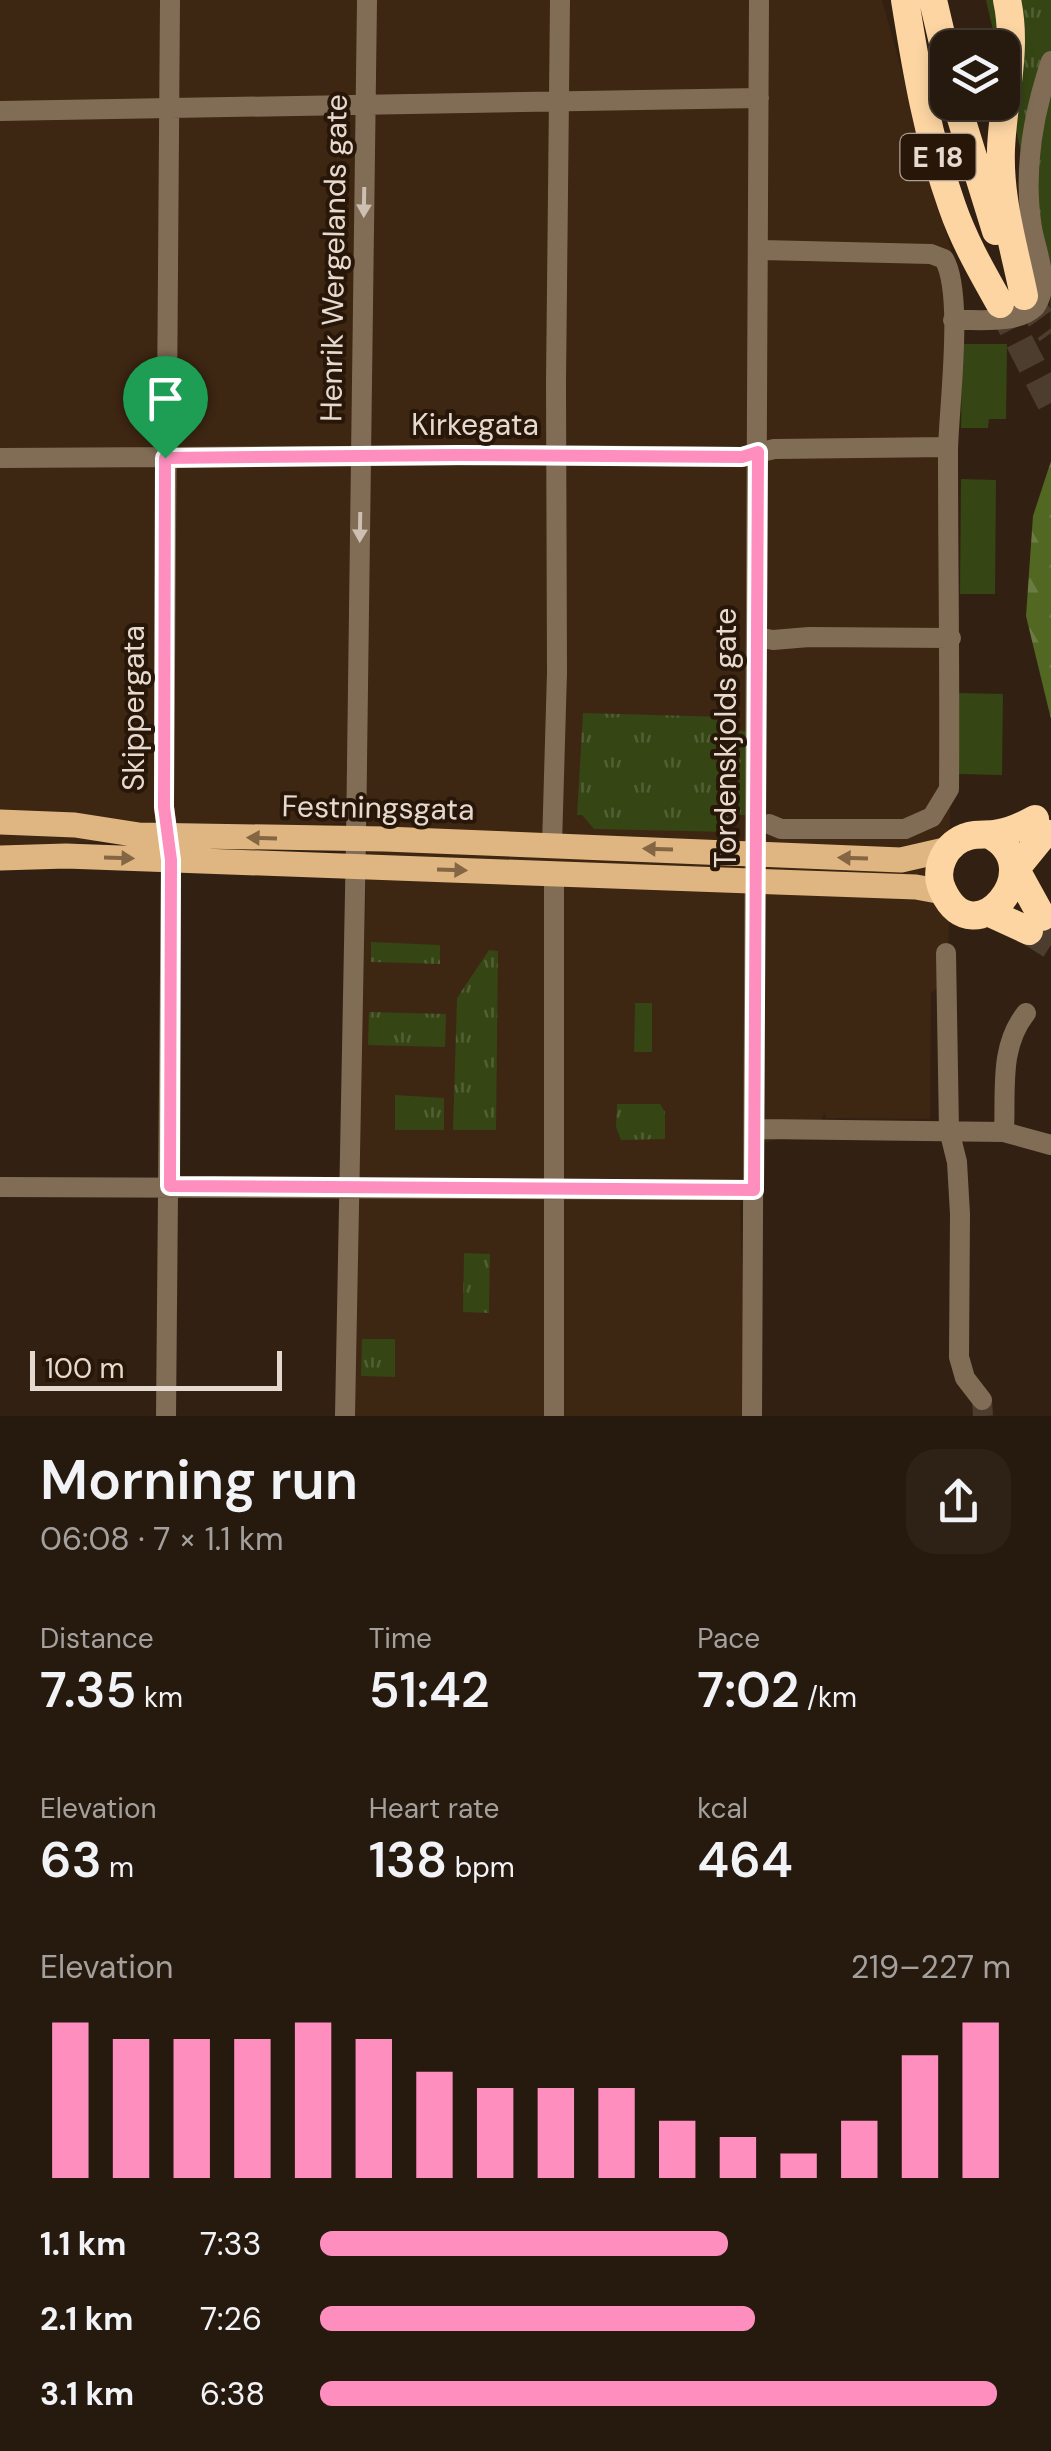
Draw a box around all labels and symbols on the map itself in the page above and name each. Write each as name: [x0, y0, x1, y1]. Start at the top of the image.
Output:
street label: Henrik Wergelands gate: [311, 94, 356, 422]
road number: E 18: [900, 134, 976, 180]
one-way arrow: [356, 187, 372, 219]
pin: [123, 356, 208, 459]
street label: Kirkegata: [411, 405, 539, 444]
one-way arrow: [352, 512, 368, 544]
street label: Tordenskjolds gate: [706, 608, 745, 868]
street label: Skippergata: [114, 625, 153, 791]
street label: Festningsgata: [281, 786, 475, 829]
one-way arrow: [246, 830, 278, 846]
one-way arrow: [642, 841, 674, 857]
one-way arrow: [836, 850, 868, 866]
one-way arrow: [103, 851, 135, 867]
one-way arrow: [436, 863, 468, 879]
scale bar: [30, 1346, 282, 1390]

